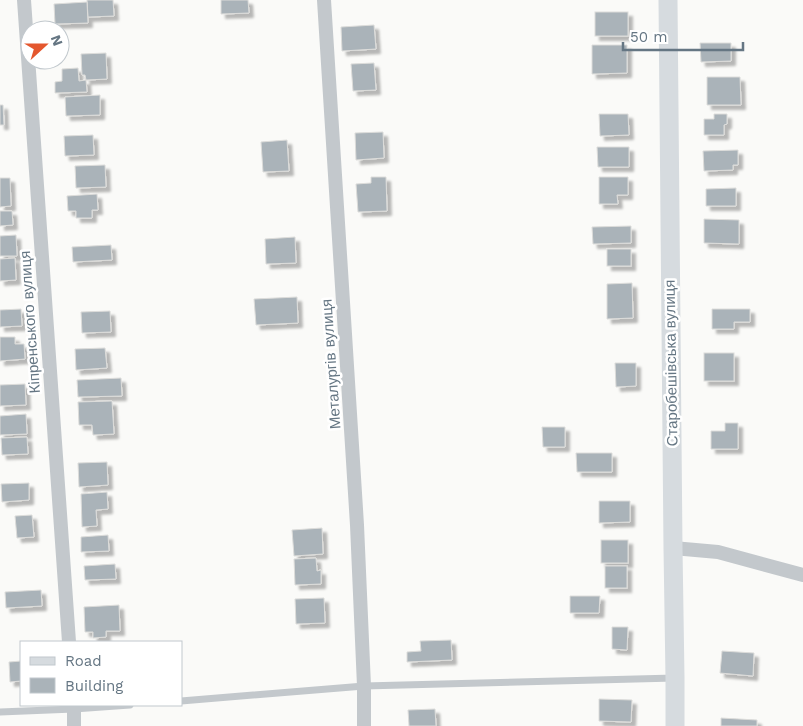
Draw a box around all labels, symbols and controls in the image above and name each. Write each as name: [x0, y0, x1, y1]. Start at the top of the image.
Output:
north arrow: [20, 20, 70, 70]
scale bar: [623, 20, 743, 52]
text: 50 m: [630, 28, 667, 46]
text: N: [48, 33, 66, 48]
street label: Кіпренського вулиця: [16, 250, 44, 394]
street label: Старобешівська вулиця: [661, 279, 681, 447]
street label: Металургів вулиця: [317, 298, 345, 430]
legend: [20, 641, 182, 706]
text: Road: [65, 652, 102, 670]
text: Building: [65, 677, 123, 695]

